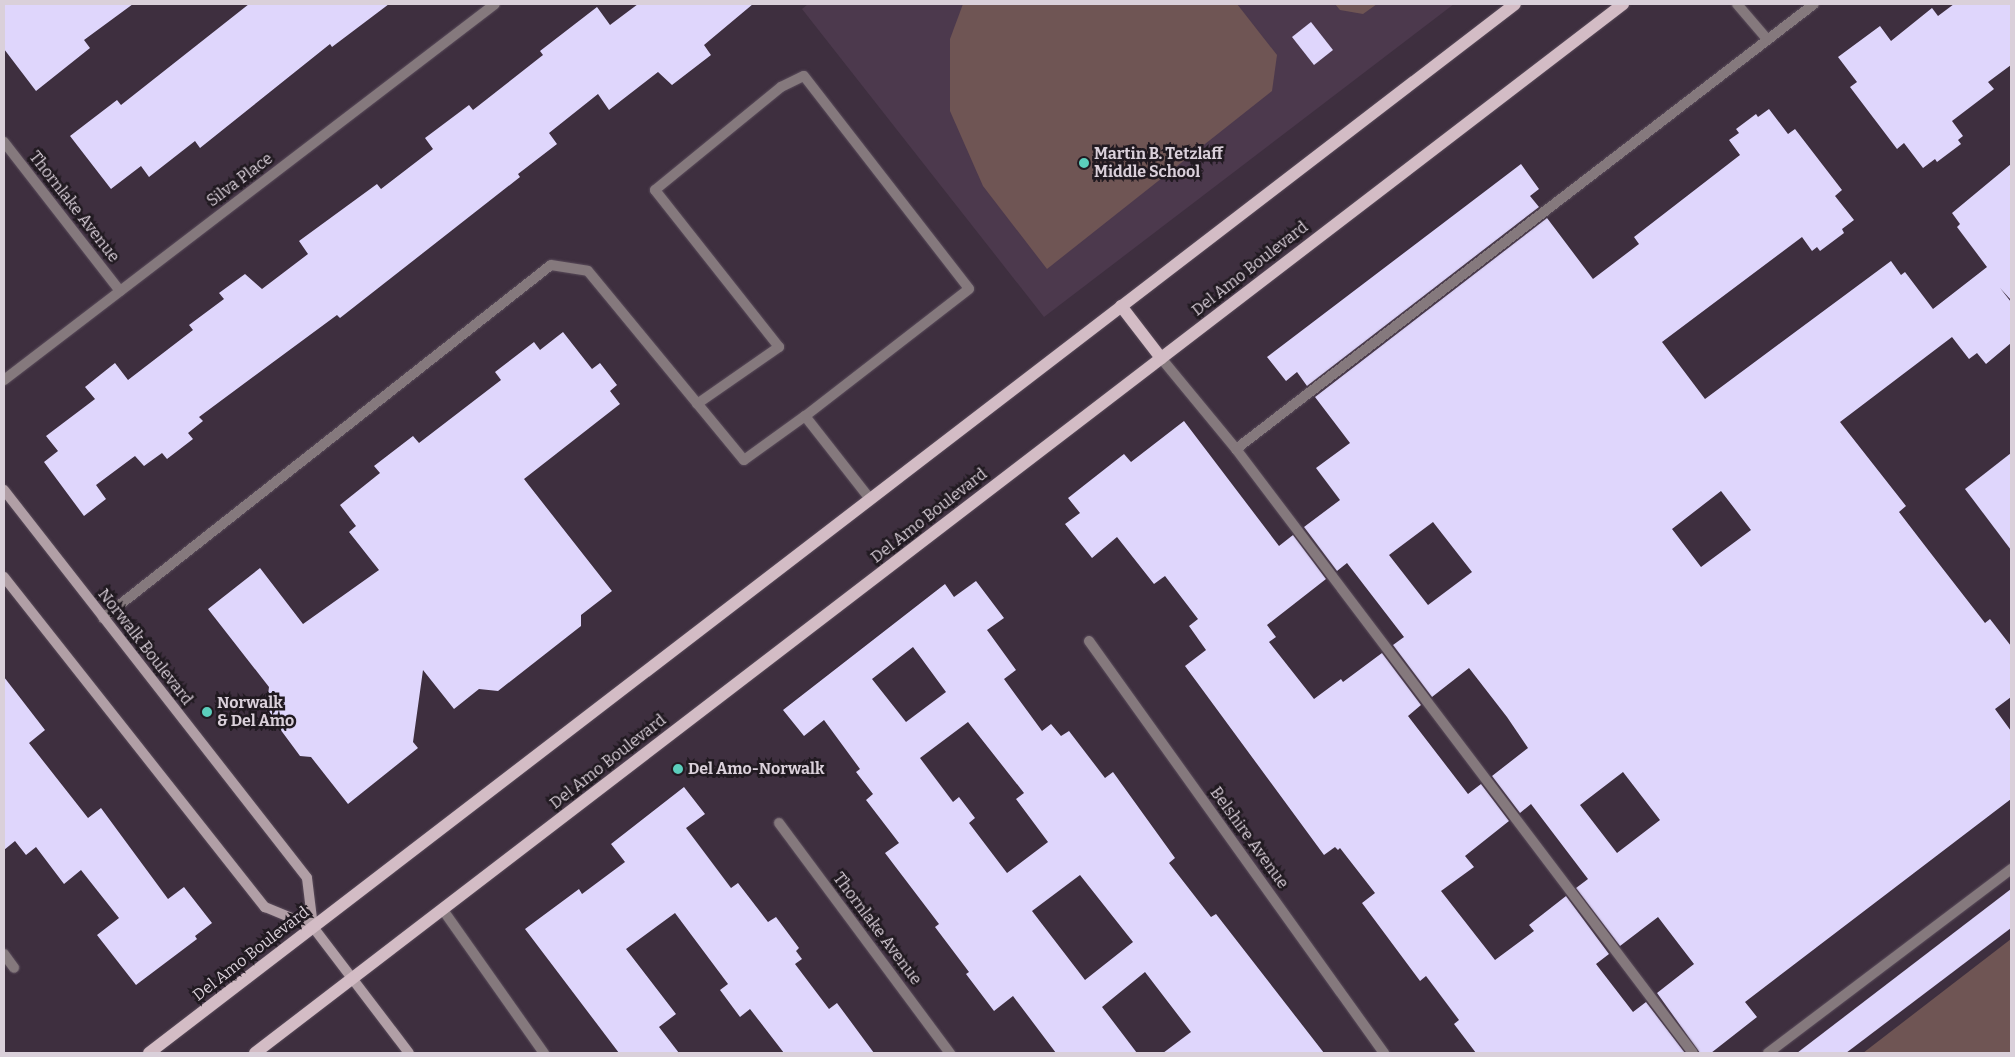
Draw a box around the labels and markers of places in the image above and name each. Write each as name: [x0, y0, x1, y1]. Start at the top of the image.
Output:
place label: Martin B. Tetzlaff Middle School: [1094, 144, 1223, 182]
marker: Martin B. Tetzlaff Middle School: [1078, 157, 1090, 169]
place label: Norwalk & Del Amo: [217, 693, 294, 731]
marker: Norwalk & Del Amo: [201, 706, 213, 718]
place label: Del Amo-Norwalk: [688, 759, 824, 779]
marker: Del Amo-Norwalk: [672, 763, 684, 775]

